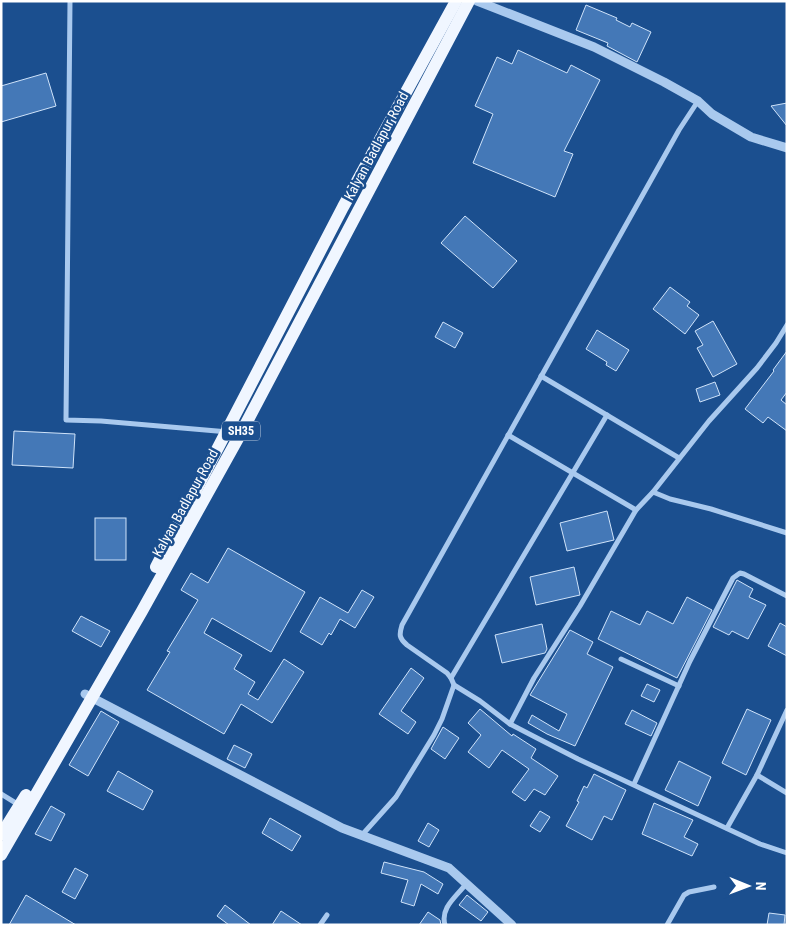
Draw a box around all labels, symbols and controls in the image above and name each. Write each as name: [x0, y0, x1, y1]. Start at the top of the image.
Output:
street label: Kalyan Badlapur Road: [341, 89, 411, 203]
road number: SH35: [222, 422, 260, 441]
street label: Kalyan Badlapur Road: [149, 446, 221, 560]
north arrow: [723, 861, 773, 911]
text: N: [753, 882, 769, 891]

